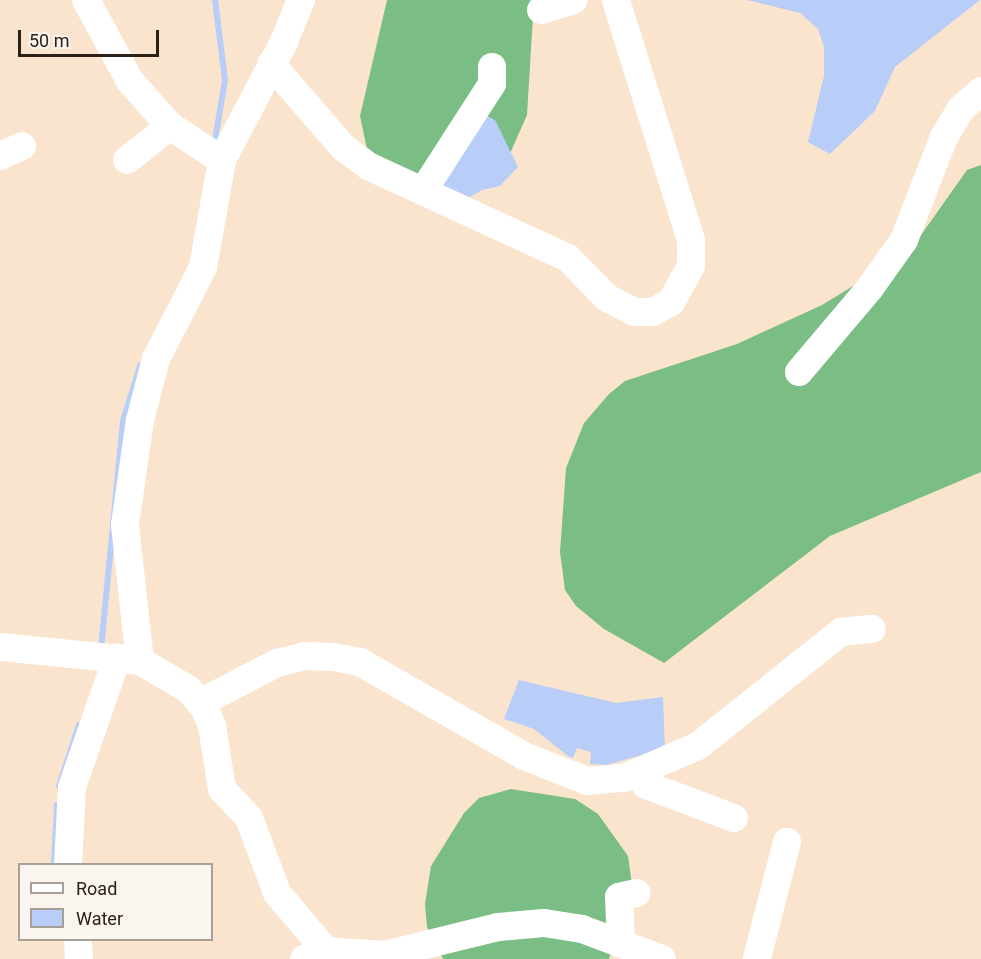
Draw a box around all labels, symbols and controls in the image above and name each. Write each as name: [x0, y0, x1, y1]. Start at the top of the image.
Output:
scale bar: [21, 18, 162, 56]
text: 50 m: [29, 30, 69, 51]
legend: [18, 863, 213, 941]
text: Road: [76, 878, 117, 899]
text: Water: [76, 908, 123, 929]

